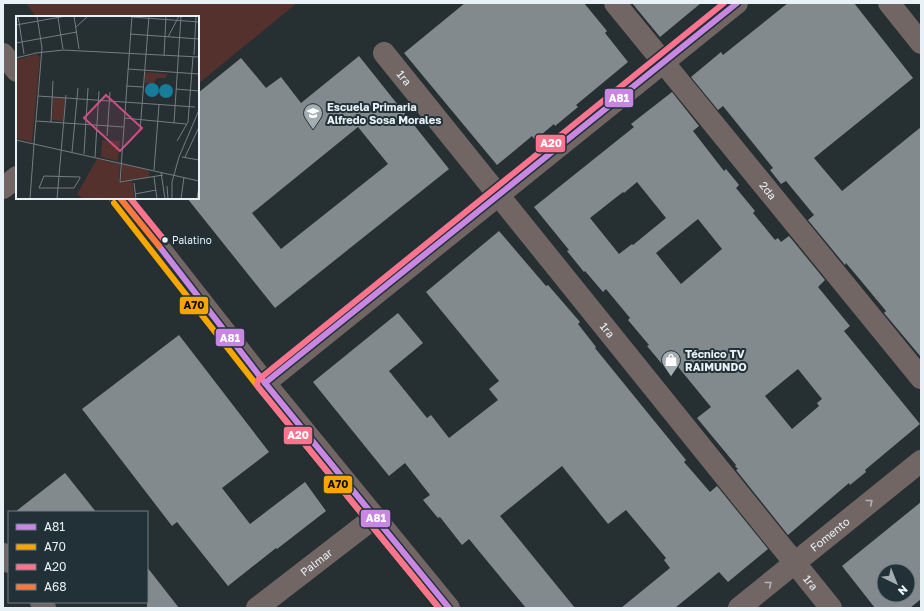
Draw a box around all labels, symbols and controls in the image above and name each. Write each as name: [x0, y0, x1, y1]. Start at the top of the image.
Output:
inset map: [16, 16, 199, 199]
street label: 1ra: [394, 67, 414, 88]
line badge: A81: [604, 88, 634, 108]
text: A81: [609, 91, 630, 104]
place label: Escuela Primaria Alfredo Sosa Morales: [327, 100, 441, 126]
school or university icon: Escuela Primaria Alfredo Sosa Morales: [302, 102, 324, 130]
line badge: A20: [535, 134, 566, 153]
text: A20: [540, 136, 562, 149]
street label: 2da: [757, 179, 780, 202]
place label: Palatino: [172, 234, 212, 246]
marker: Palatino: [160, 235, 170, 245]
line badge: A70: [179, 296, 209, 315]
text: A70: [184, 298, 204, 311]
street label: 1ra: [598, 320, 618, 340]
line badge: A81: [215, 328, 245, 347]
text: A81: [220, 331, 241, 344]
place label: Técnico TV RAIMUNDO: [685, 347, 747, 373]
shop icon: Técnico TV RAIMUNDO: [660, 349, 682, 377]
line badge: A20: [283, 426, 313, 445]
text: A20: [287, 428, 309, 441]
line badge: A70: [323, 475, 353, 494]
text: A70: [328, 477, 348, 490]
one-way arrow: [866, 500, 873, 507]
line badge: A81: [360, 509, 391, 528]
legend: [8, 511, 148, 603]
text: A81: [366, 511, 387, 524]
street label: Fomento: [807, 514, 852, 554]
text: A81: [44, 519, 65, 534]
text: A70: [44, 539, 66, 554]
street label: Palmar: [297, 545, 335, 578]
text: A20: [44, 559, 66, 574]
north arrow: [876, 563, 916, 603]
street label: 1ra: [801, 572, 821, 592]
text: A68: [44, 579, 67, 594]
one-way arrow: [764, 581, 772, 588]
text: N: [896, 583, 911, 598]

